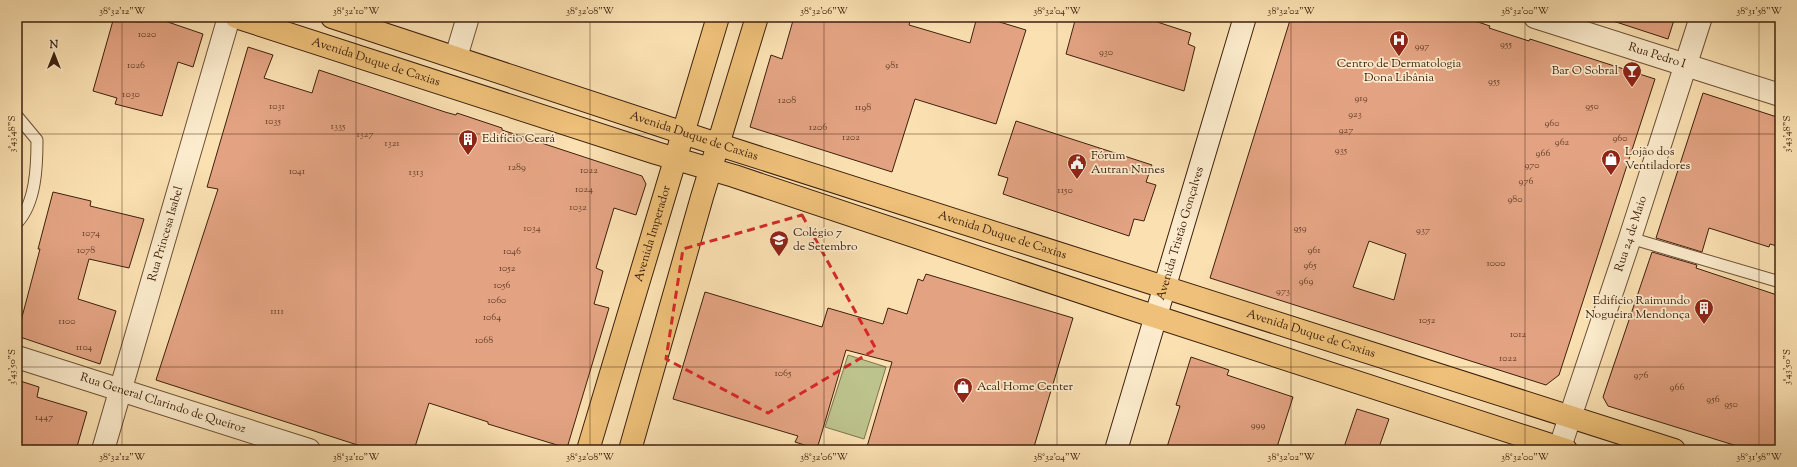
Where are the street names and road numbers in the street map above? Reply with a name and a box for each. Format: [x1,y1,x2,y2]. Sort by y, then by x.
street label: Avenida Duque de Caxias [309,33,443,92]
street label: Rua Pedro I [1626,38,1688,73]
street label: Avenida Duque de Caxias [627,107,761,166]
street label: Avenida Tristão Gonçalves [1152,164,1209,302]
street label: Avenida Imperador [630,183,676,284]
street label: Rua Princesa Isabel [143,184,188,284]
street label: Rua 24 de Maio [1610,193,1652,274]
street label: Avenida Duque de Caxias [936,206,1069,264]
street label: Avenida Duque de Caxias [1244,305,1378,363]
street label: Rua General Clarindo de Queiroz [78,369,248,438]

